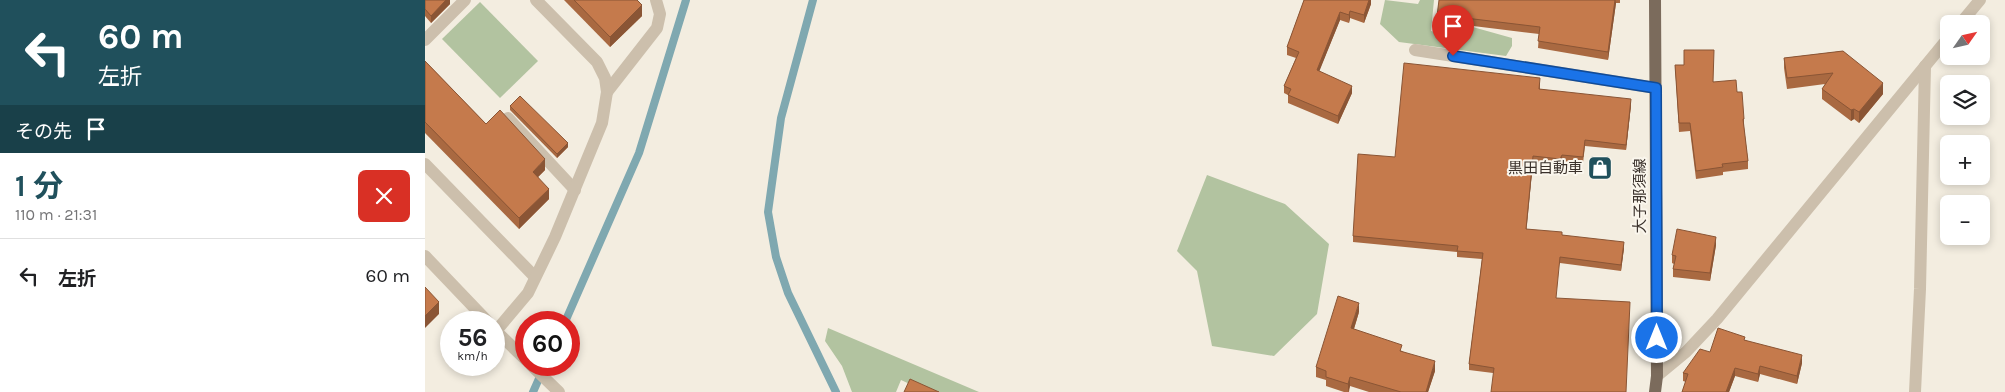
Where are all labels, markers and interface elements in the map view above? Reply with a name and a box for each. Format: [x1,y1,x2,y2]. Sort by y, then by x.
pin [1432,5,1474,56]
icon: arrive [1439,12,1467,40]
north arrow [1940,15,1990,65]
map controls [1940,15,1990,245]
text: 60 m [98,16,183,57]
icon: left [15,20,80,85]
text: 左折 [98,64,142,90]
button: layers [1940,75,1990,125]
icon: arrive [82,115,110,143]
text: その先 [15,121,72,143]
button: + [1940,135,1990,185]
shop icon: 黒田自動車 [1587,155,1613,181]
street label: 大子那須線 [1631,158,1649,234]
place label: 黒田自動車 [1508,159,1583,177]
text: 1 分 [15,168,63,204]
button: close [358,170,410,222]
button: − [1940,195,1990,245]
text: 110 m · 21:31 [15,205,97,224]
icon: left [15,262,43,290]
text: 60 m [366,265,410,287]
text: 左折 [58,268,96,290]
speed limit sign: 60 [515,311,580,376]
position arrow [1630,311,1682,363]
text: 56 [458,323,487,352]
text: km/h [457,349,488,363]

